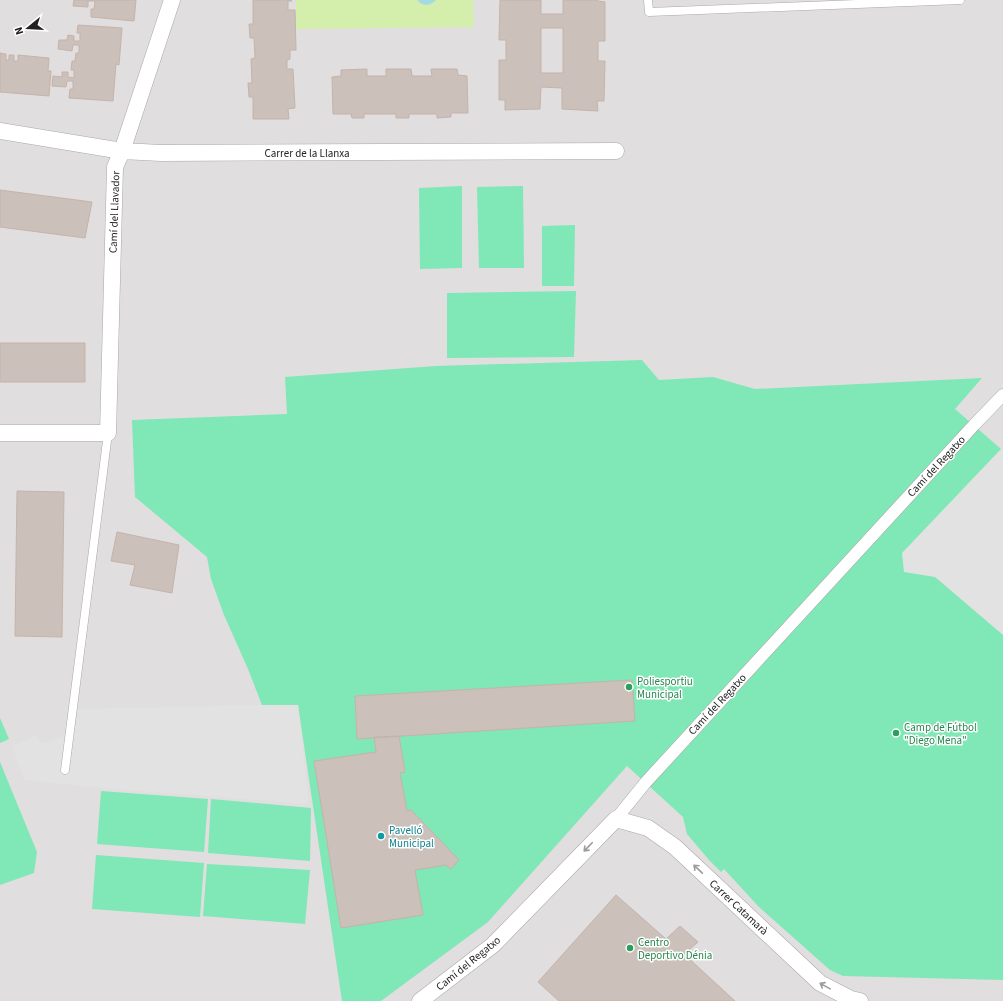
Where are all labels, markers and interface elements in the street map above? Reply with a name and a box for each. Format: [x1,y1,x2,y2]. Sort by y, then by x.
north arrow [8,8,48,48]
text: N [11,25,27,37]
street label: Carrer de la Llanxa [264,146,350,161]
street label: Camí del Llavador [106,170,123,253]
street label: Camí del Regatxo [904,432,969,500]
street label: Camí del Regatxo [685,670,750,738]
place label: Poliesportiu Municipal [637,674,693,702]
marker: Poliesportiu Municipal [624,682,634,692]
place label: Camp de Fútbol "Diego Mena" [904,720,977,748]
marker: Camp de Fútbol "Diego Mena" [891,728,901,738]
place label: Pavelló Municipal [389,823,434,851]
marker: Pavelló Municipal [376,831,386,841]
one-way arrow [584,842,593,852]
one-way arrow [694,865,704,874]
street label: Carrer Catamarà [706,876,771,939]
street label: Camí del Regatxo [433,933,504,994]
place label: Centro Deportivo Dénia [638,935,712,963]
marker: Centro Deportivo Dénia [625,943,635,953]
one-way arrow [819,981,831,989]

